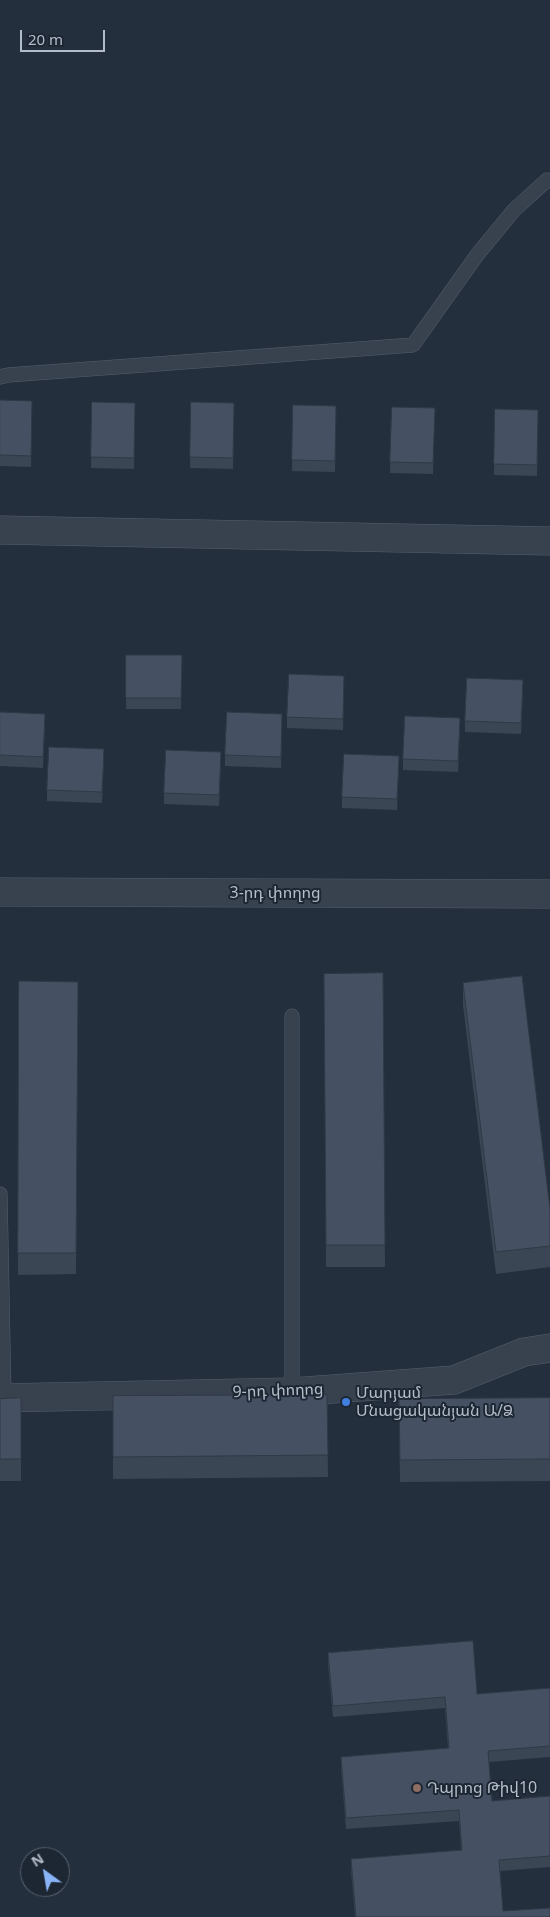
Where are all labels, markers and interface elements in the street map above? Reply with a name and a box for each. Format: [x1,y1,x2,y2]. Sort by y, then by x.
scale bar [22,20,108,52]
text: 20 m [28,29,63,49]
street label: 3-րդ փողոց [229,883,321,903]
street label: 9-րդ փողոց [232,1380,324,1402]
place label: Մարյամ Մնացականյան Ա/Ձ [356,1383,513,1421]
marker: Մարյամ Մնացականյան Ա/Ձ [340,1396,352,1408]
place label: Դպրոց Թիվ10 [427,1778,537,1798]
marker: Դպրոց Թիվ10 [411,1782,423,1794]
north arrow [20,1847,70,1897]
text: N [27,1849,47,1871]

